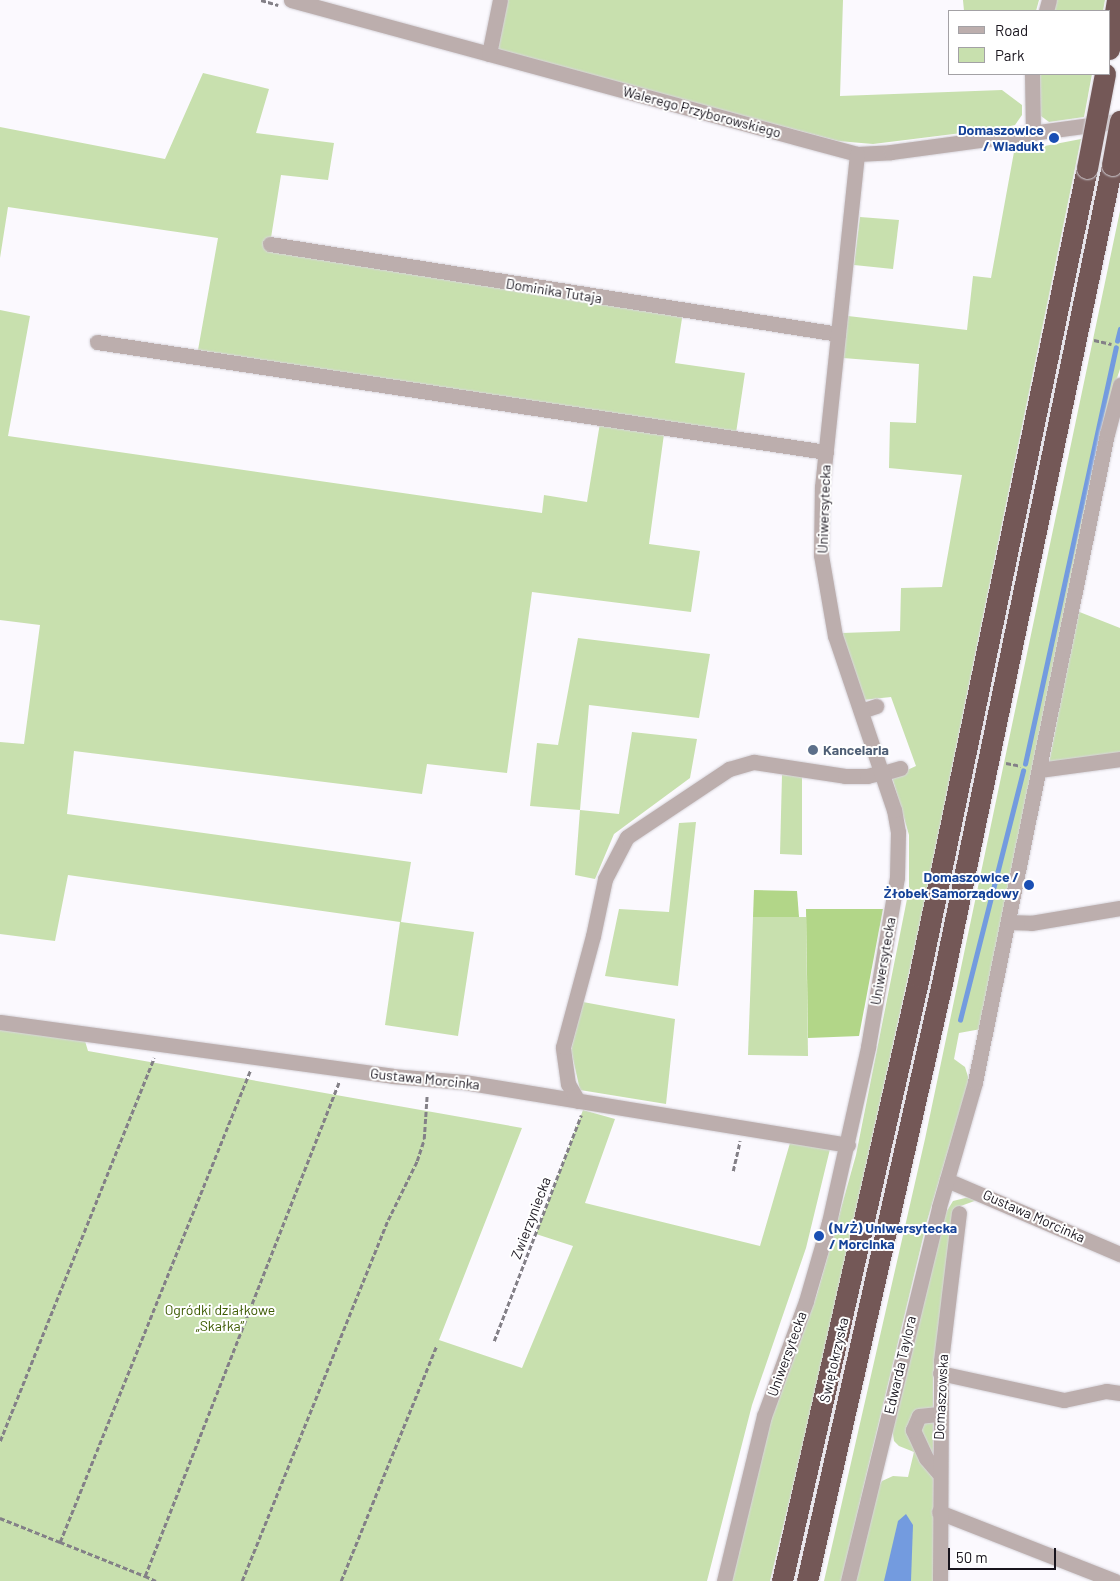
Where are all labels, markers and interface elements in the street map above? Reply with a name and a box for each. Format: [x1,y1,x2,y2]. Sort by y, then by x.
legend [948,10,1110,75]
text: Road [995,21,1028,39]
text: Park [995,46,1024,64]
street label: Walerego Przyborowskiego [621,83,783,141]
place label: Domaszowice / Wiadukt [958,122,1044,154]
marker: Domaszowice / Wiadukt [1048,132,1060,144]
street label: Dominika Tutaja [505,275,603,307]
street label: Uniwersytecka [814,464,834,554]
place label: Kancelaria [823,742,889,758]
marker: Kancelaria [807,744,819,756]
place label: Domaszowice / Żłobek Samorządowy [884,869,1019,902]
marker: Domaszowice / Żłobek Samorządowy [1023,879,1035,891]
street label: Uniwersytecka [867,916,899,1006]
street label: Gustawa Morcinka [369,1065,481,1093]
street label: Zwierzyniecka [508,1175,554,1261]
street label: Gustawa Morcinka [980,1186,1088,1246]
place label: (N/Ż) Uniwersytecka / Morcinka [829,1220,957,1252]
marker: (N/Ż) Uniwersytecka / Morcinka [813,1230,825,1242]
park label: Ogródki działkowe „Skałka” [165,1302,275,1334]
street label: Uniwersytecka [764,1309,810,1399]
street label: Edwarda Taylora [881,1314,919,1416]
street label: Świętokrzyska [816,1316,852,1404]
street label: Domaszowska [930,1354,952,1440]
scale bar [950,1538,1058,1570]
text: 50 m [956,1548,988,1566]

